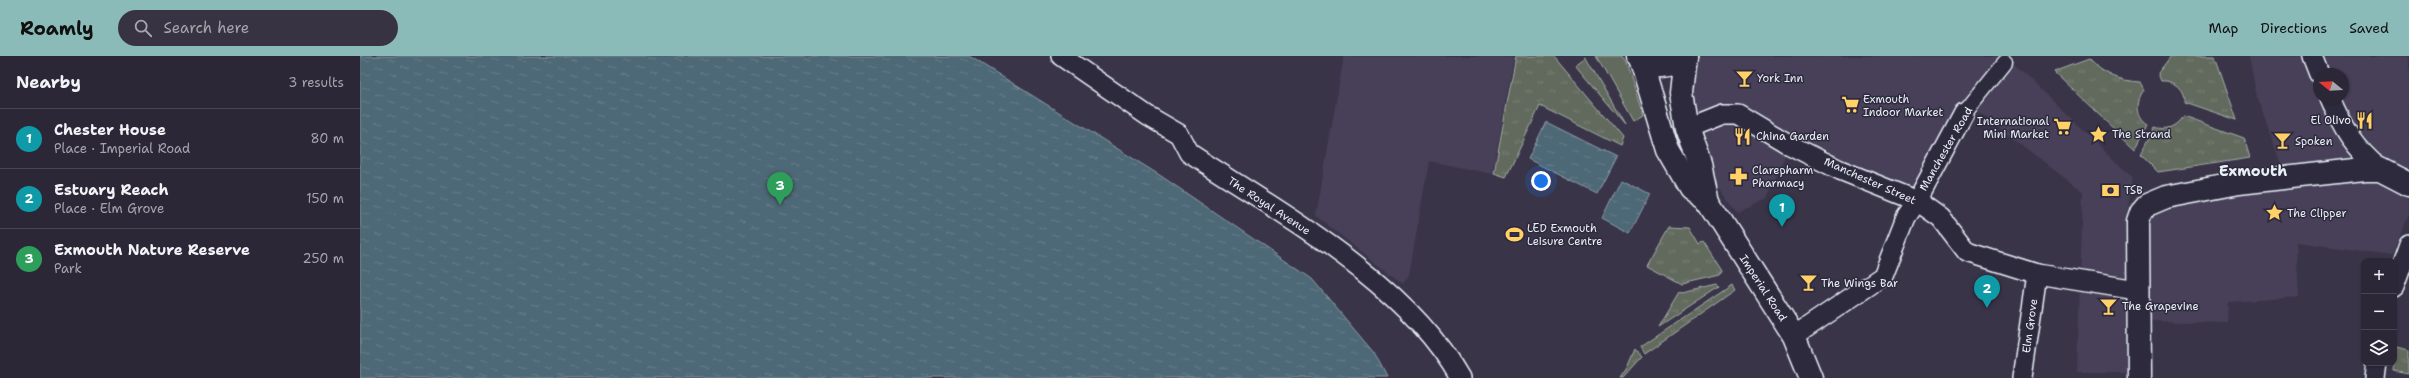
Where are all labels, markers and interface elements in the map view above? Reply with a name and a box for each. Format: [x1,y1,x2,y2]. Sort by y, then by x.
search box [118,10,398,46]
text: Roamly [20,16,94,41]
icon: search [132,17,154,39]
text: Search here [164,18,249,38]
text: Map [2209,19,2239,37]
text: Directions [2261,19,2327,37]
text: Saved [2349,19,2389,37]
bar icon: York Inn [1734,68,1754,88]
north arrow [2313,68,2349,104]
text: Nearby [16,71,81,93]
place label: York Inn [1757,71,1803,86]
text: 3 results [288,74,344,91]
place label: Exmouth Indoor Market [1863,92,1944,120]
supermarket icon: Exmouth Indoor Market [1840,95,1860,115]
street label: Manchester Road [1916,104,1976,194]
restaurant icon: El Olivo [2354,110,2374,130]
place label: El Olivo [2310,113,2351,128]
place label: International Mini Market [1977,114,2050,142]
supermarket icon: International Mini Market [2052,117,2072,137]
text: Chester House [54,120,166,140]
place icon: The Strand [2089,124,2109,144]
restaurant icon: China Garden [1733,126,1753,146]
place label: The Strand [2112,127,2171,142]
place label: China Garden [1756,129,1829,144]
text: 1 [26,130,32,147]
text: 80 m [310,130,344,147]
bar icon: Spoken [2272,131,2292,151]
place label: Spoken [2295,134,2333,149]
text: Place · Imperial Road [54,140,190,157]
street label: Manchester Street [1822,154,1919,208]
district label: Exmouth [2219,161,2287,181]
place label: Clarepharm Pharmacy [1752,163,1814,191]
pharmacy icon: Clarepharm Pharmacy [1729,166,1749,186]
your location [1531,171,1551,191]
pin: 3 [767,172,793,205]
street label: The Royal Avenue [1225,174,1313,238]
text: Estuary Reach [54,180,168,200]
bank icon: TSB [2101,180,2121,200]
place label: TSB [2124,183,2143,198]
text: 2 [24,190,34,207]
text: 150 m [306,190,344,207]
pin: 1 [1769,194,1795,227]
text: Place · Elm Grove [54,200,164,217]
place icon: The Clipper [2264,203,2284,223]
place label: The Clipper [2287,206,2347,221]
place label: LED Exmouth Leisure Centre [1527,221,1603,249]
sports icon: LED Exmouth Leisure Centre [1504,224,1524,244]
text: Exmouth Nature Reserve [54,240,250,260]
text: 3 [24,250,34,267]
text: 250 m [303,250,344,267]
street label: Imperial Road [1736,252,1790,324]
map controls [2361,258,2397,366]
button: + [2361,258,2397,294]
text: Park [54,260,82,277]
bar icon: The Wings Bar [1798,273,1818,293]
pin: 2 [1974,275,2000,308]
place label: The Wings Bar [1821,276,1898,291]
button: − [2361,294,2397,330]
bar icon: The Grapevine [2099,296,2119,316]
street label: Elm Grove [2019,298,2041,354]
place label: The Grapevine [2122,299,2199,314]
button: layers [2361,330,2397,366]

